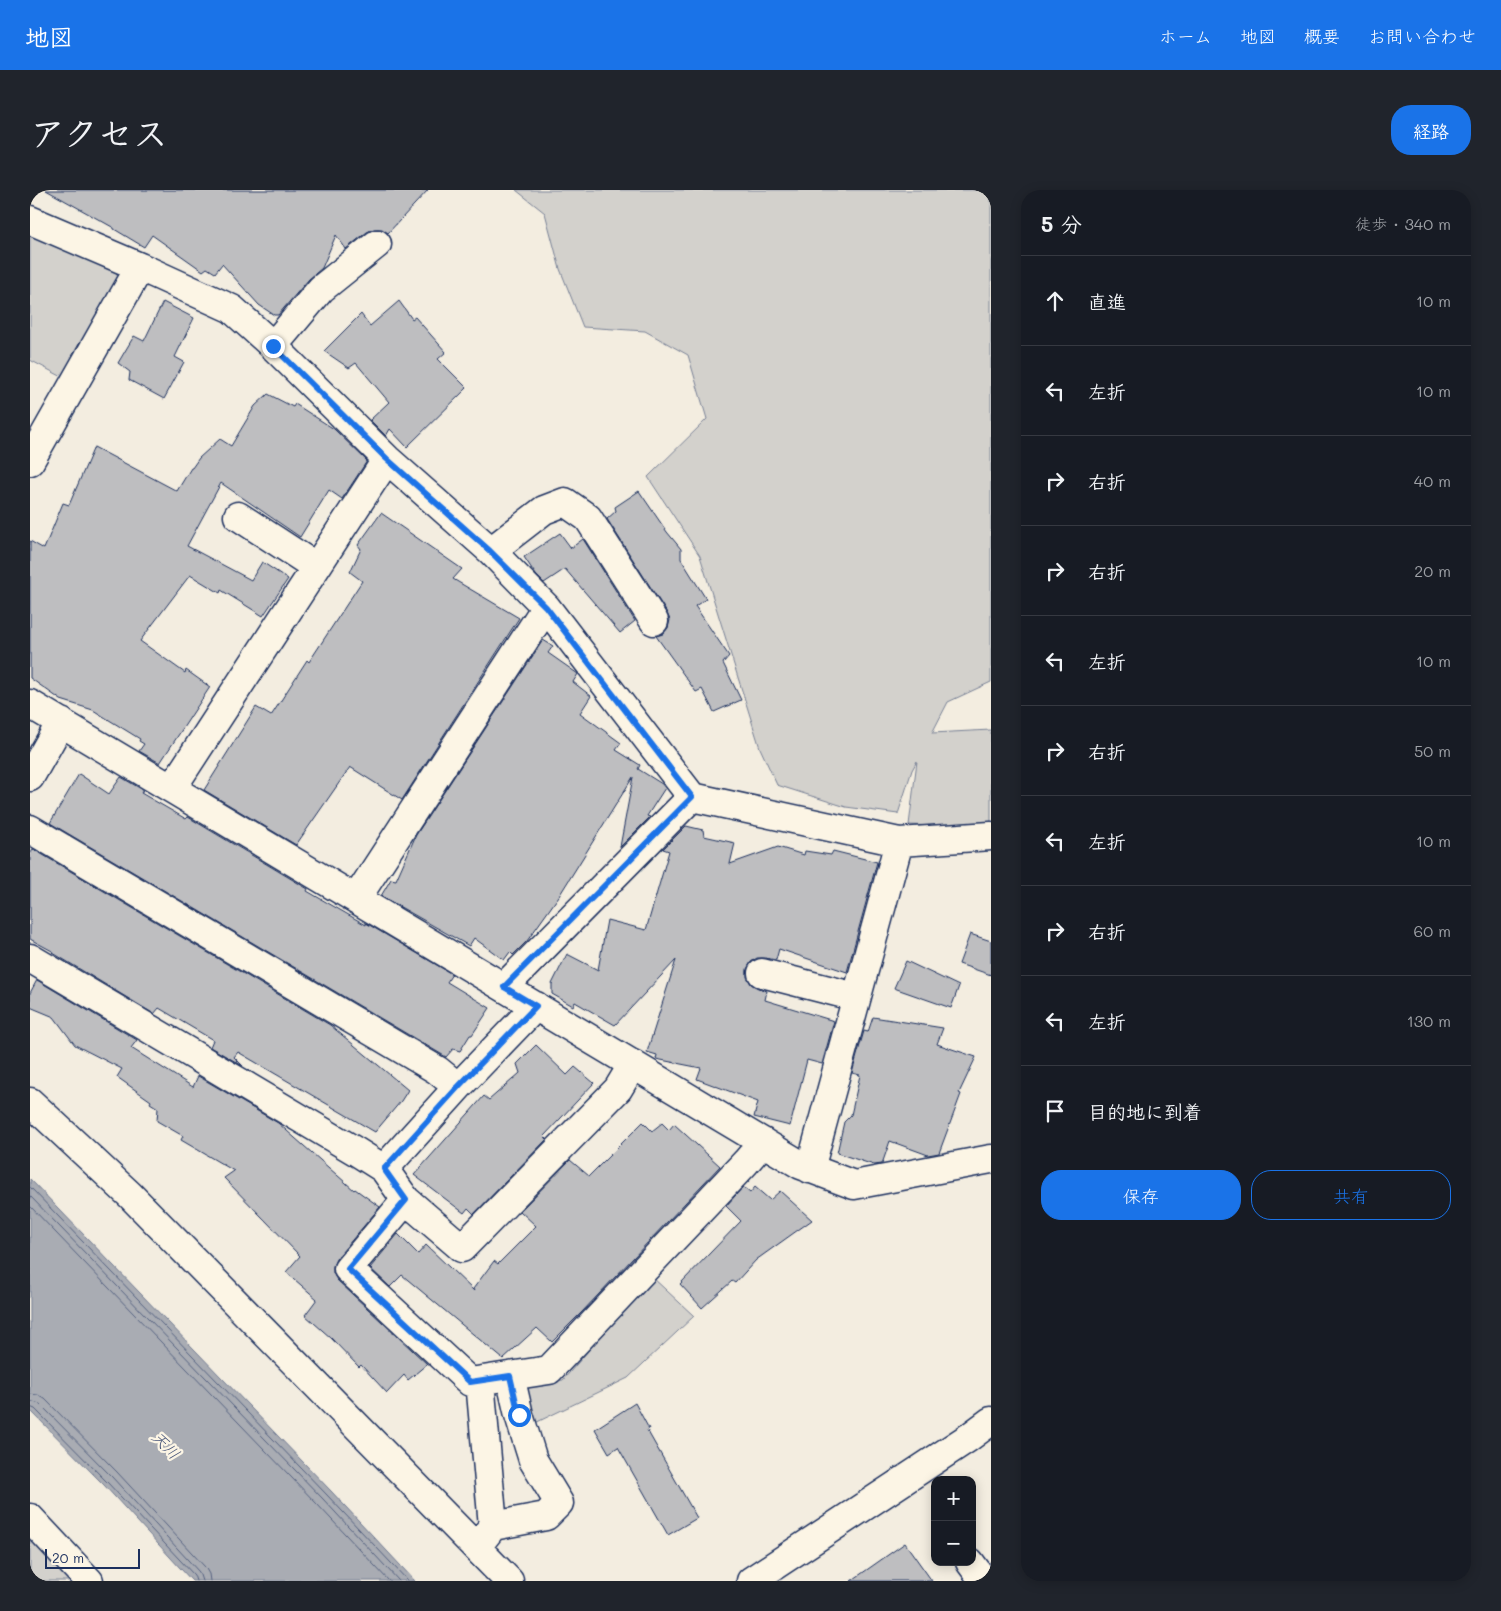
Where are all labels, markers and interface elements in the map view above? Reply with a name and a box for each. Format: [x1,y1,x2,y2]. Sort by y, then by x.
text: 地図 [25,21,73,52]
text: ホーム [1159,24,1212,48]
text: 地図 [1240,24,1276,48]
text: 概要 [1304,24,1340,48]
text: お問い合わせ [1368,24,1476,48]
button: 経路 [1391,105,1471,155]
text: アクセス [30,109,168,155]
text: 5 分 [1041,210,1082,237]
text: 徒歩 · 340 m [1355,213,1451,234]
icon: ahead [1041,287,1069,315]
text: 直進 [1088,289,1126,314]
text: 10 m [1416,290,1451,311]
route end [262,335,285,358]
icon: left [1041,377,1069,405]
text: 左折 [1088,379,1126,404]
text: 10 m [1416,380,1451,401]
icon: right [1041,467,1069,495]
text: 右折 [1088,469,1126,494]
text: 40 m [1414,470,1451,491]
icon: right [1041,557,1069,585]
text: 右折 [1088,559,1126,584]
text: 20 m [1414,560,1451,581]
icon: left [1041,647,1069,675]
text: 左折 [1088,649,1126,674]
text: 10 m [1416,650,1451,671]
icon: right [1041,737,1069,765]
text: 右折 [1088,739,1126,764]
text: 50 m [1414,740,1451,761]
icon: left [1041,827,1069,855]
text: 左折 [1088,829,1126,854]
text: 10 m [1416,830,1451,851]
icon: right [1041,917,1069,945]
text: 右折 [1088,919,1126,944]
text: 60 m [1414,920,1451,941]
icon: left [1041,1007,1069,1035]
text: 左折 [1088,1009,1126,1034]
text: 130 m [1407,1010,1451,1031]
icon: arrive [1041,1097,1069,1125]
text: 目的地に到着 [1088,1099,1202,1124]
button: 保存 [1041,1170,1241,1220]
button: 共有 [1251,1170,1451,1220]
route start [508,1404,531,1427]
water label: 天川 [148,1426,185,1463]
map controls [931,1476,976,1566]
button: + [931,1476,976,1521]
button: − [931,1521,976,1566]
scale bar [45,1546,140,1569]
text: 20 m [52,1548,84,1567]

